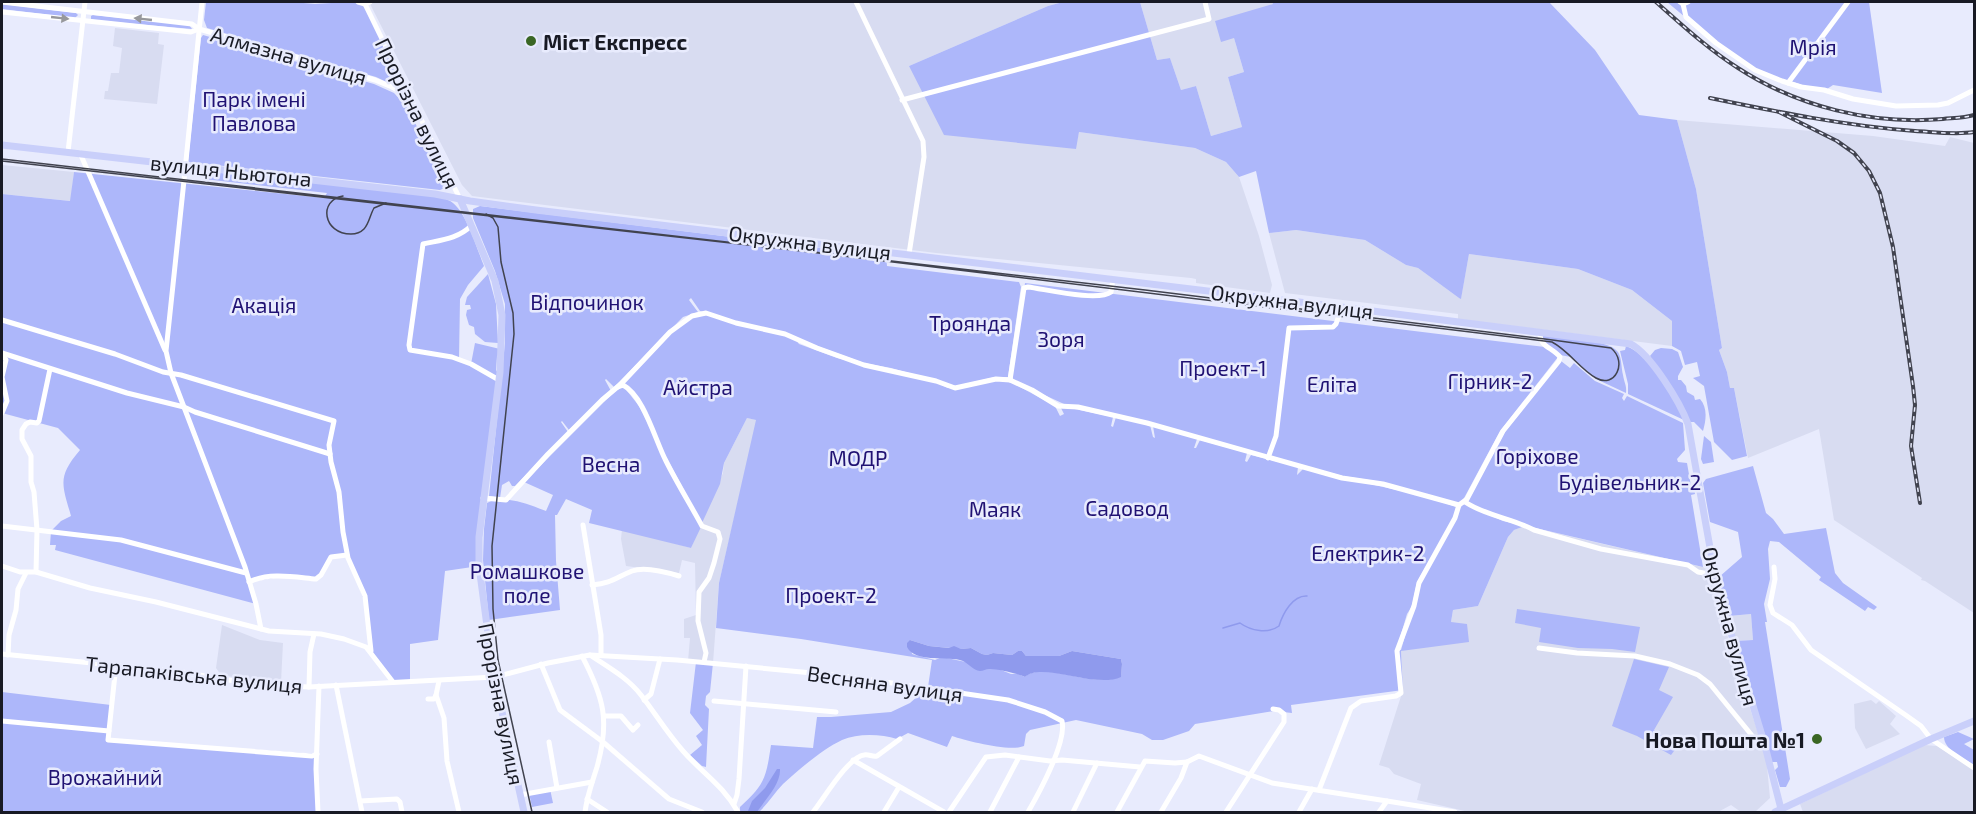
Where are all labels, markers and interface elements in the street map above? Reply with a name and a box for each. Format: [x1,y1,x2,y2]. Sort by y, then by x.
one-way arrow [50,13,69,23]
one-way arrow [134,14,153,23]
street label: Алмазна вулиця [208,21,370,90]
place label: Міст Експресс [543,29,688,54]
street label: Прорізна вулиця [370,34,465,193]
marker: Міст Експресс [524,34,538,48]
park label: Мрія [1789,34,1837,59]
park label: Парк імені Павлова [202,86,306,135]
street label: вулиця Ньютона [149,149,313,192]
street label: Окружна вулиця [727,220,893,265]
street label: Окружна вулиця [1209,279,1375,324]
park label: Відпочинок [530,289,644,314]
park label: Акація [231,292,297,317]
park label: Троянда [929,310,1011,335]
park label: Зоря [1037,326,1085,351]
park label: Проект-1 [1179,355,1267,380]
park label: Гірник-2 [1447,368,1533,393]
park label: Еліта [1307,371,1357,396]
park label: Айстра [663,374,733,399]
park label: Горіхове [1496,443,1578,468]
park label: МОДР [829,445,888,470]
park label: Весна [582,451,640,476]
park label: Будівельник-2 [1559,469,1701,495]
park label: Садовод [1085,495,1169,520]
park label: Маяк [969,496,1021,521]
park label: Електрик-2 [1311,540,1425,565]
street label: Окружна вулиця [1697,544,1764,709]
park label: Ромашкове поле [470,558,584,607]
park label: Проект-2 [785,582,877,607]
street label: Прорізна вулиця [473,621,530,787]
street label: Тарапаківська вулиця [84,650,304,699]
street label: Весняна вулиця [805,660,964,707]
place label: Нова Пошта №1 [1645,727,1805,752]
marker: Нова Пошта №1 [1810,732,1824,746]
park label: Врожайний [48,764,162,789]

